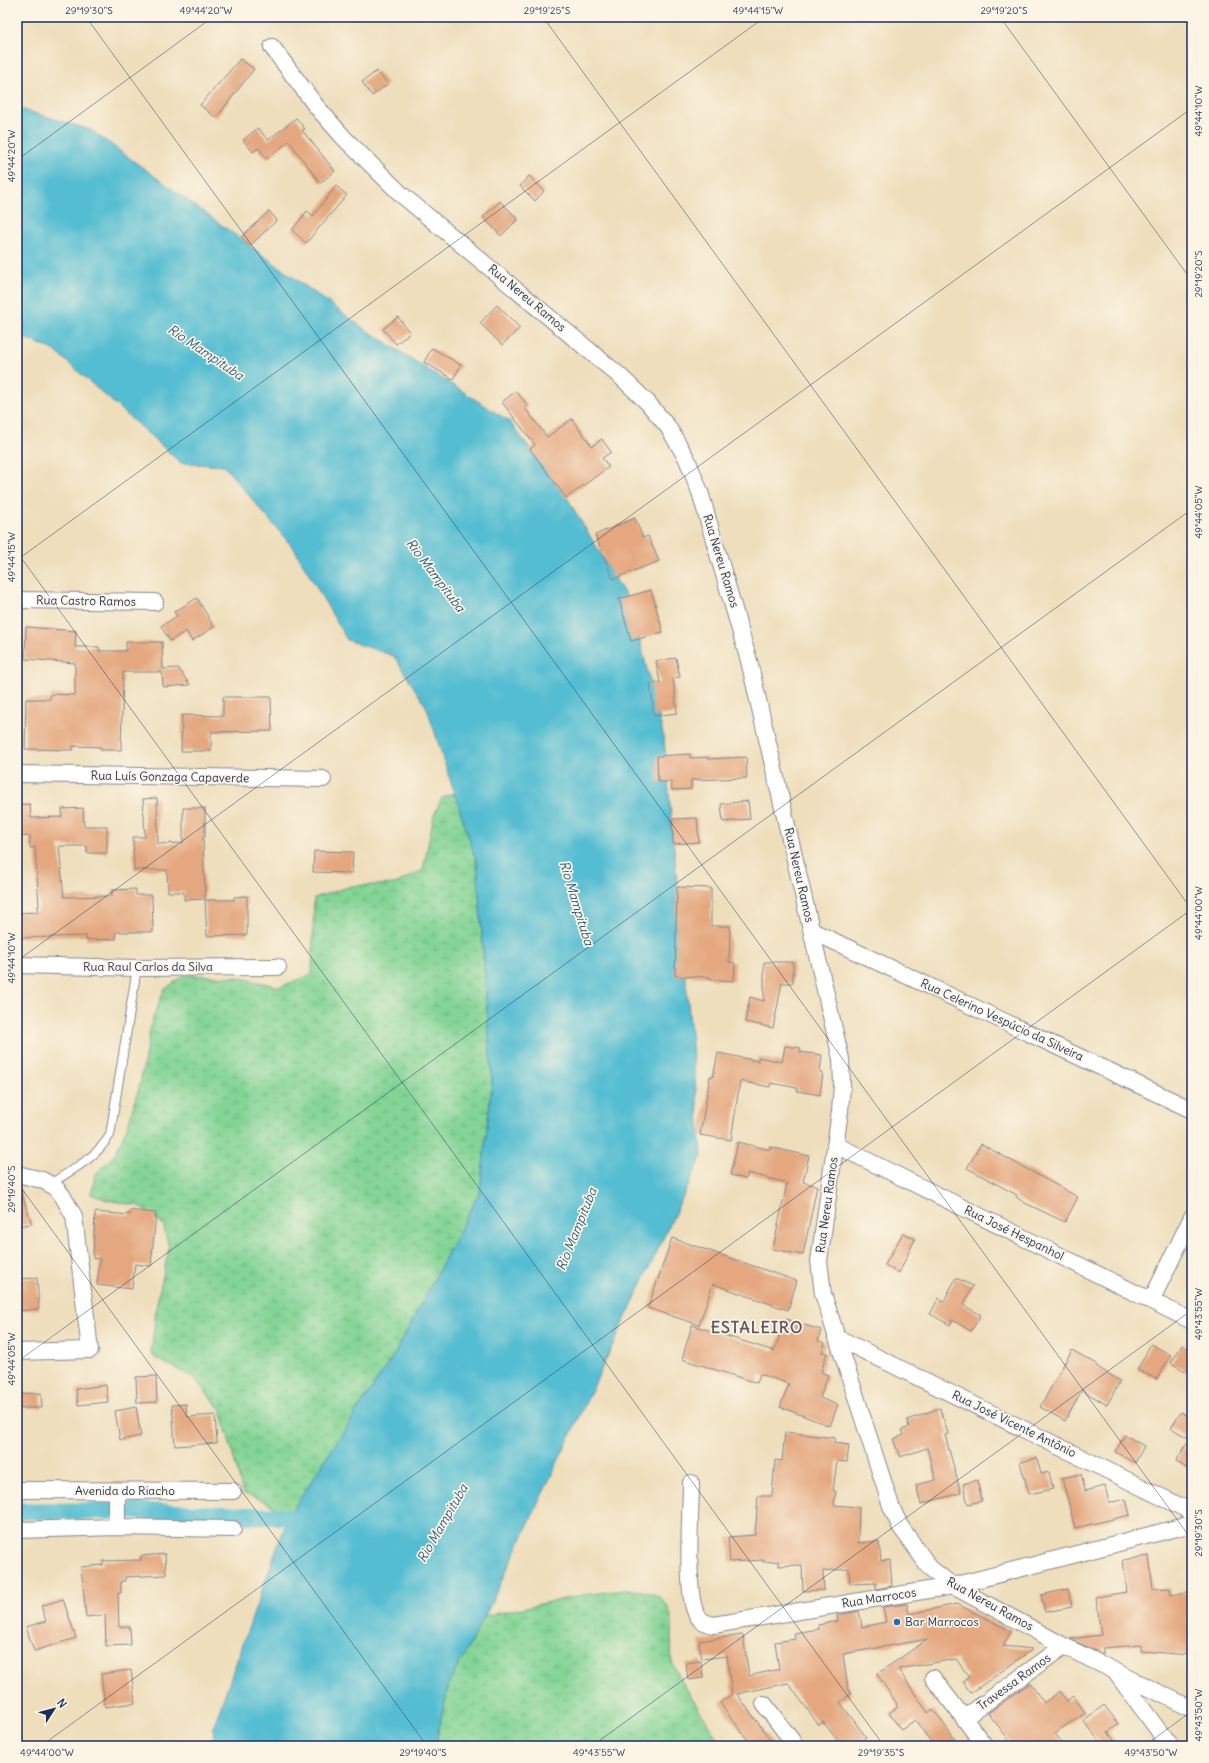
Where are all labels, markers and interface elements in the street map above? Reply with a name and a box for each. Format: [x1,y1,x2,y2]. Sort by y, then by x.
text: 29°19'30"S [65,4,113,17]
text: 49°44'20"W [180,4,232,17]
text: 29°19'25"S [524,4,571,17]
text: 49°44'15"W [733,4,783,17]
text: 29°19'20"S [980,4,1028,17]
text: 49°44'10"W [1192,85,1205,137]
text: 49°44'20"W [5,130,18,182]
text: 29°19'20"S [1192,250,1205,298]
street label: Rua Nereu Ramos [485,261,569,335]
water label: Rio Mampituba [165,321,247,384]
text: 49°44'05"W [1192,486,1205,538]
street label: Rua Nereu Ramos [700,512,743,609]
text: 49°44'15"W [5,532,18,582]
water label: Rio Mampituba [402,535,469,616]
street label: Rua Castro Ramos [36,592,136,609]
street label: Rua Luís Gonzaga Capaverde [91,768,249,785]
street label: Rua Nereu Ramos [781,826,818,924]
water label: Rio Mampituba [556,859,598,948]
text: 49°44'00"W [1192,886,1205,940]
text: 49°44'10"W [5,932,18,984]
street label: Rua Raul Carlos da Silva [83,959,213,974]
street label: Rua Celerino Vespúcio da Silveira [918,975,1086,1064]
street label: Rua Nereu Ramos [812,1156,841,1254]
text: 29°19'40"S [5,1165,18,1213]
water label: Rio Mampituba [552,1185,601,1273]
street label: Rua José Hespanhol [962,1202,1067,1263]
text: 49°43'55"W [1192,1288,1205,1340]
district label: ESTALEIRO [711,1317,803,1337]
text: 49°44'05"W [5,1333,18,1385]
street label: Rua José Vicente Antônio [950,1387,1079,1460]
water label: Rio Mampituba [413,1481,472,1566]
street label: Avenida do Riacho [75,1483,175,1498]
text: 29°19'30"S [1192,1509,1205,1557]
street label: Rua Nereu Ramos [944,1574,1036,1634]
street label: Rua Marrocos [841,1584,917,1611]
place label: Bar Marrocos [905,1614,979,1629]
marker: Bar Marrocos [892,1617,902,1627]
street label: Travessa Ramos [974,1650,1053,1713]
north arrow [34,1689,74,1729]
text: 49°43'50"W [1192,1689,1205,1741]
text: N [54,1696,70,1710]
text: 49°44'00"W [20,1746,74,1759]
text: 29°19'40"S [399,1746,447,1759]
text: 49°43'55"W [573,1746,625,1759]
text: 29°19'35"S [858,1746,905,1759]
text: 49°43'50"W [1125,1746,1177,1759]

